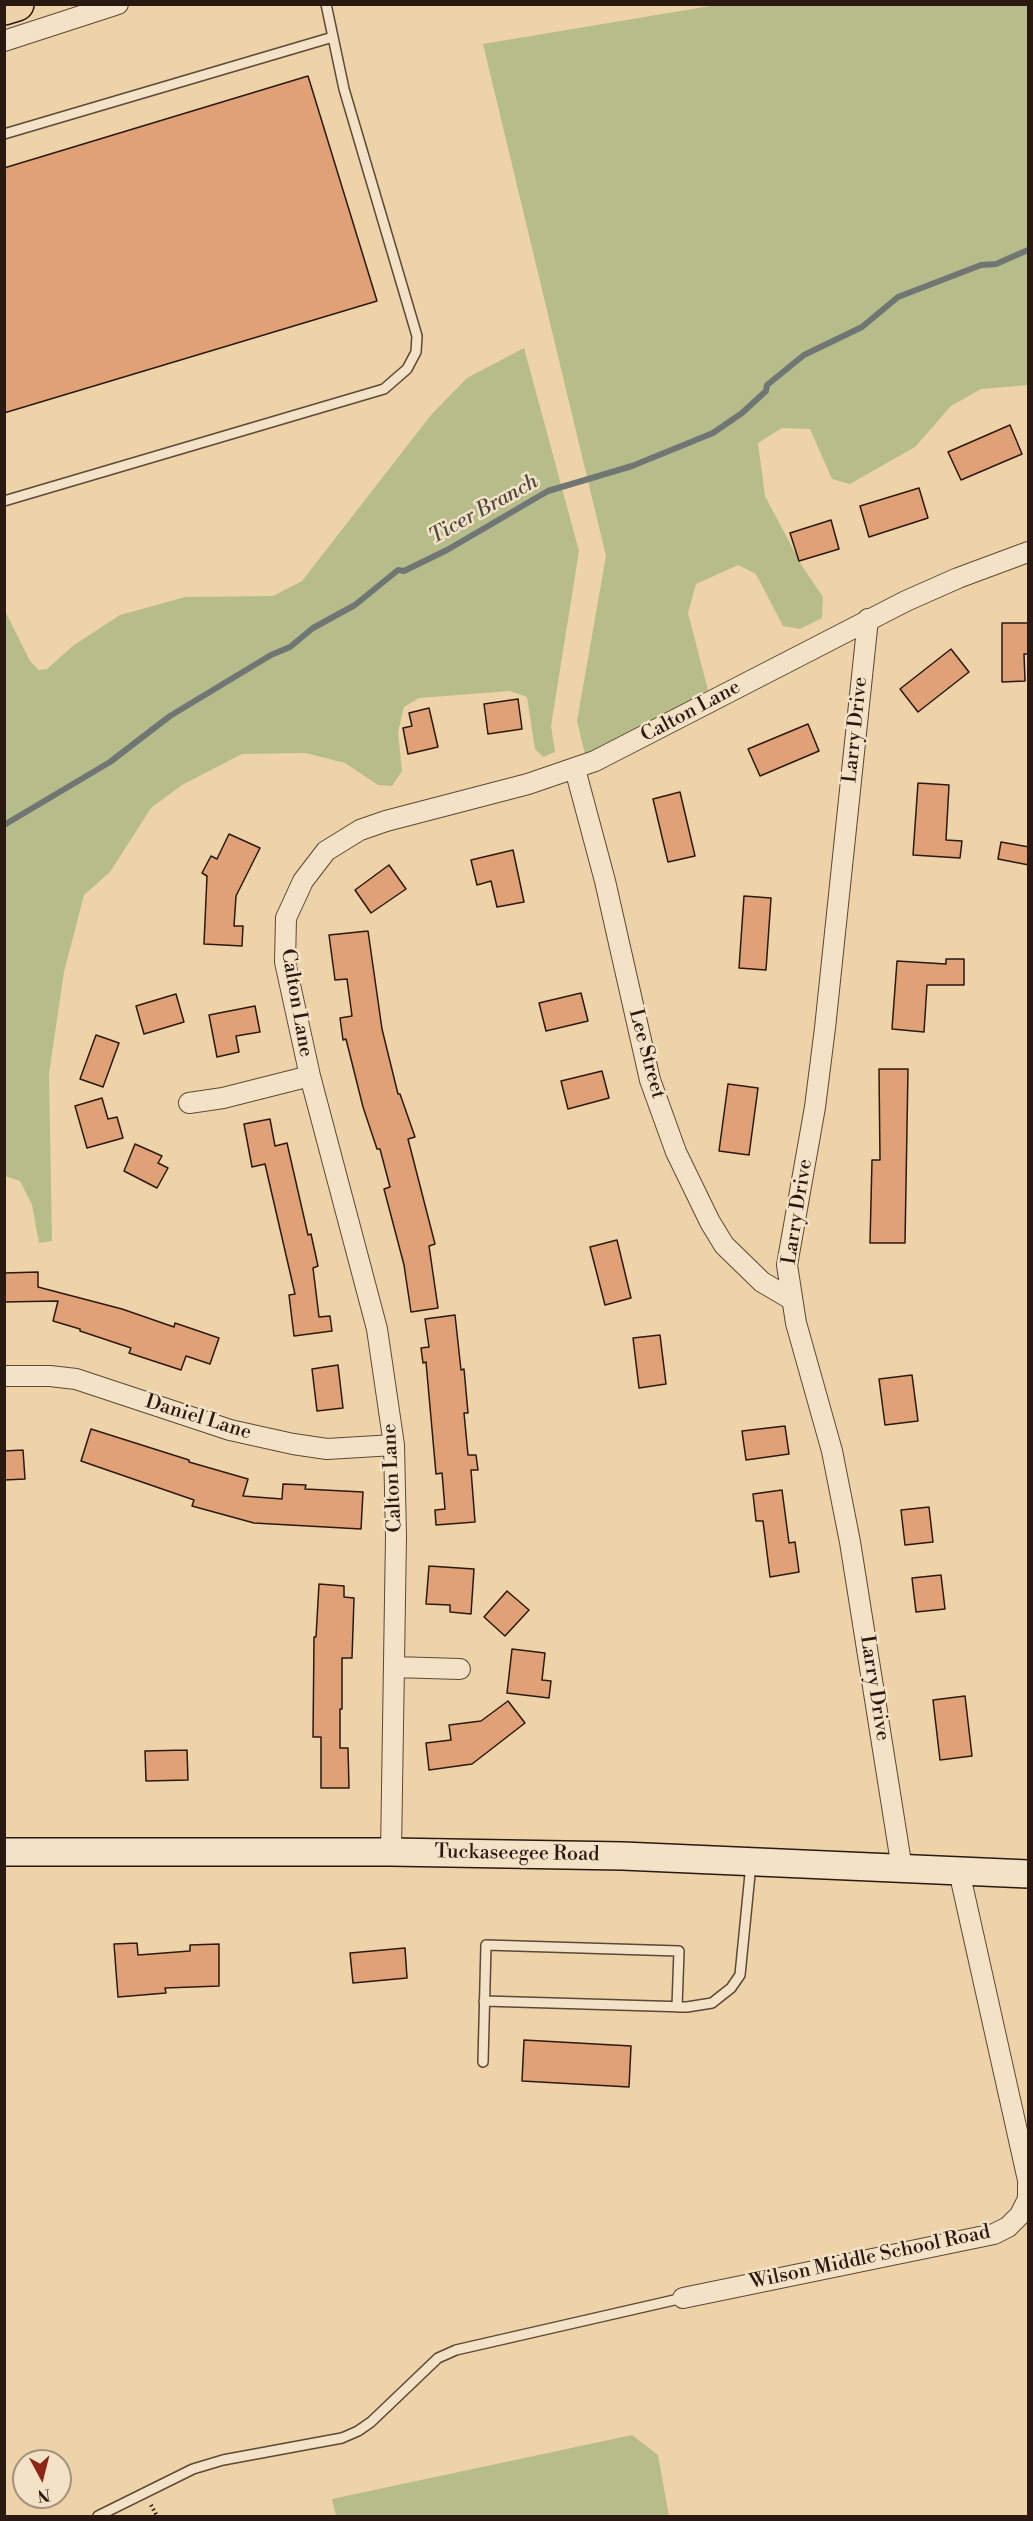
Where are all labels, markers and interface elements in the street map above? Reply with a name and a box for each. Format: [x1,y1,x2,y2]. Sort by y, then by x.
water label: Ticer Branch [425,470,543,550]
street label: Calton Lane [637,676,745,748]
street label: Larry Drive [838,676,874,784]
street label: Calton Lane [275,947,317,1059]
street label: Lee Street [623,1007,669,1101]
street label: Larry Drive [778,1158,818,1266]
street label: Daniel Lane [142,1390,254,1446]
street label: Calton Lane [378,1423,408,1533]
street label: Larry Drive [854,1634,894,1742]
street label: Tuckaseegee Road [434,1841,600,1867]
street label: Wilson Middle School Road [748,2221,992,2295]
north arrow [12,2449,72,2509]
text: N [36,2484,51,2506]

